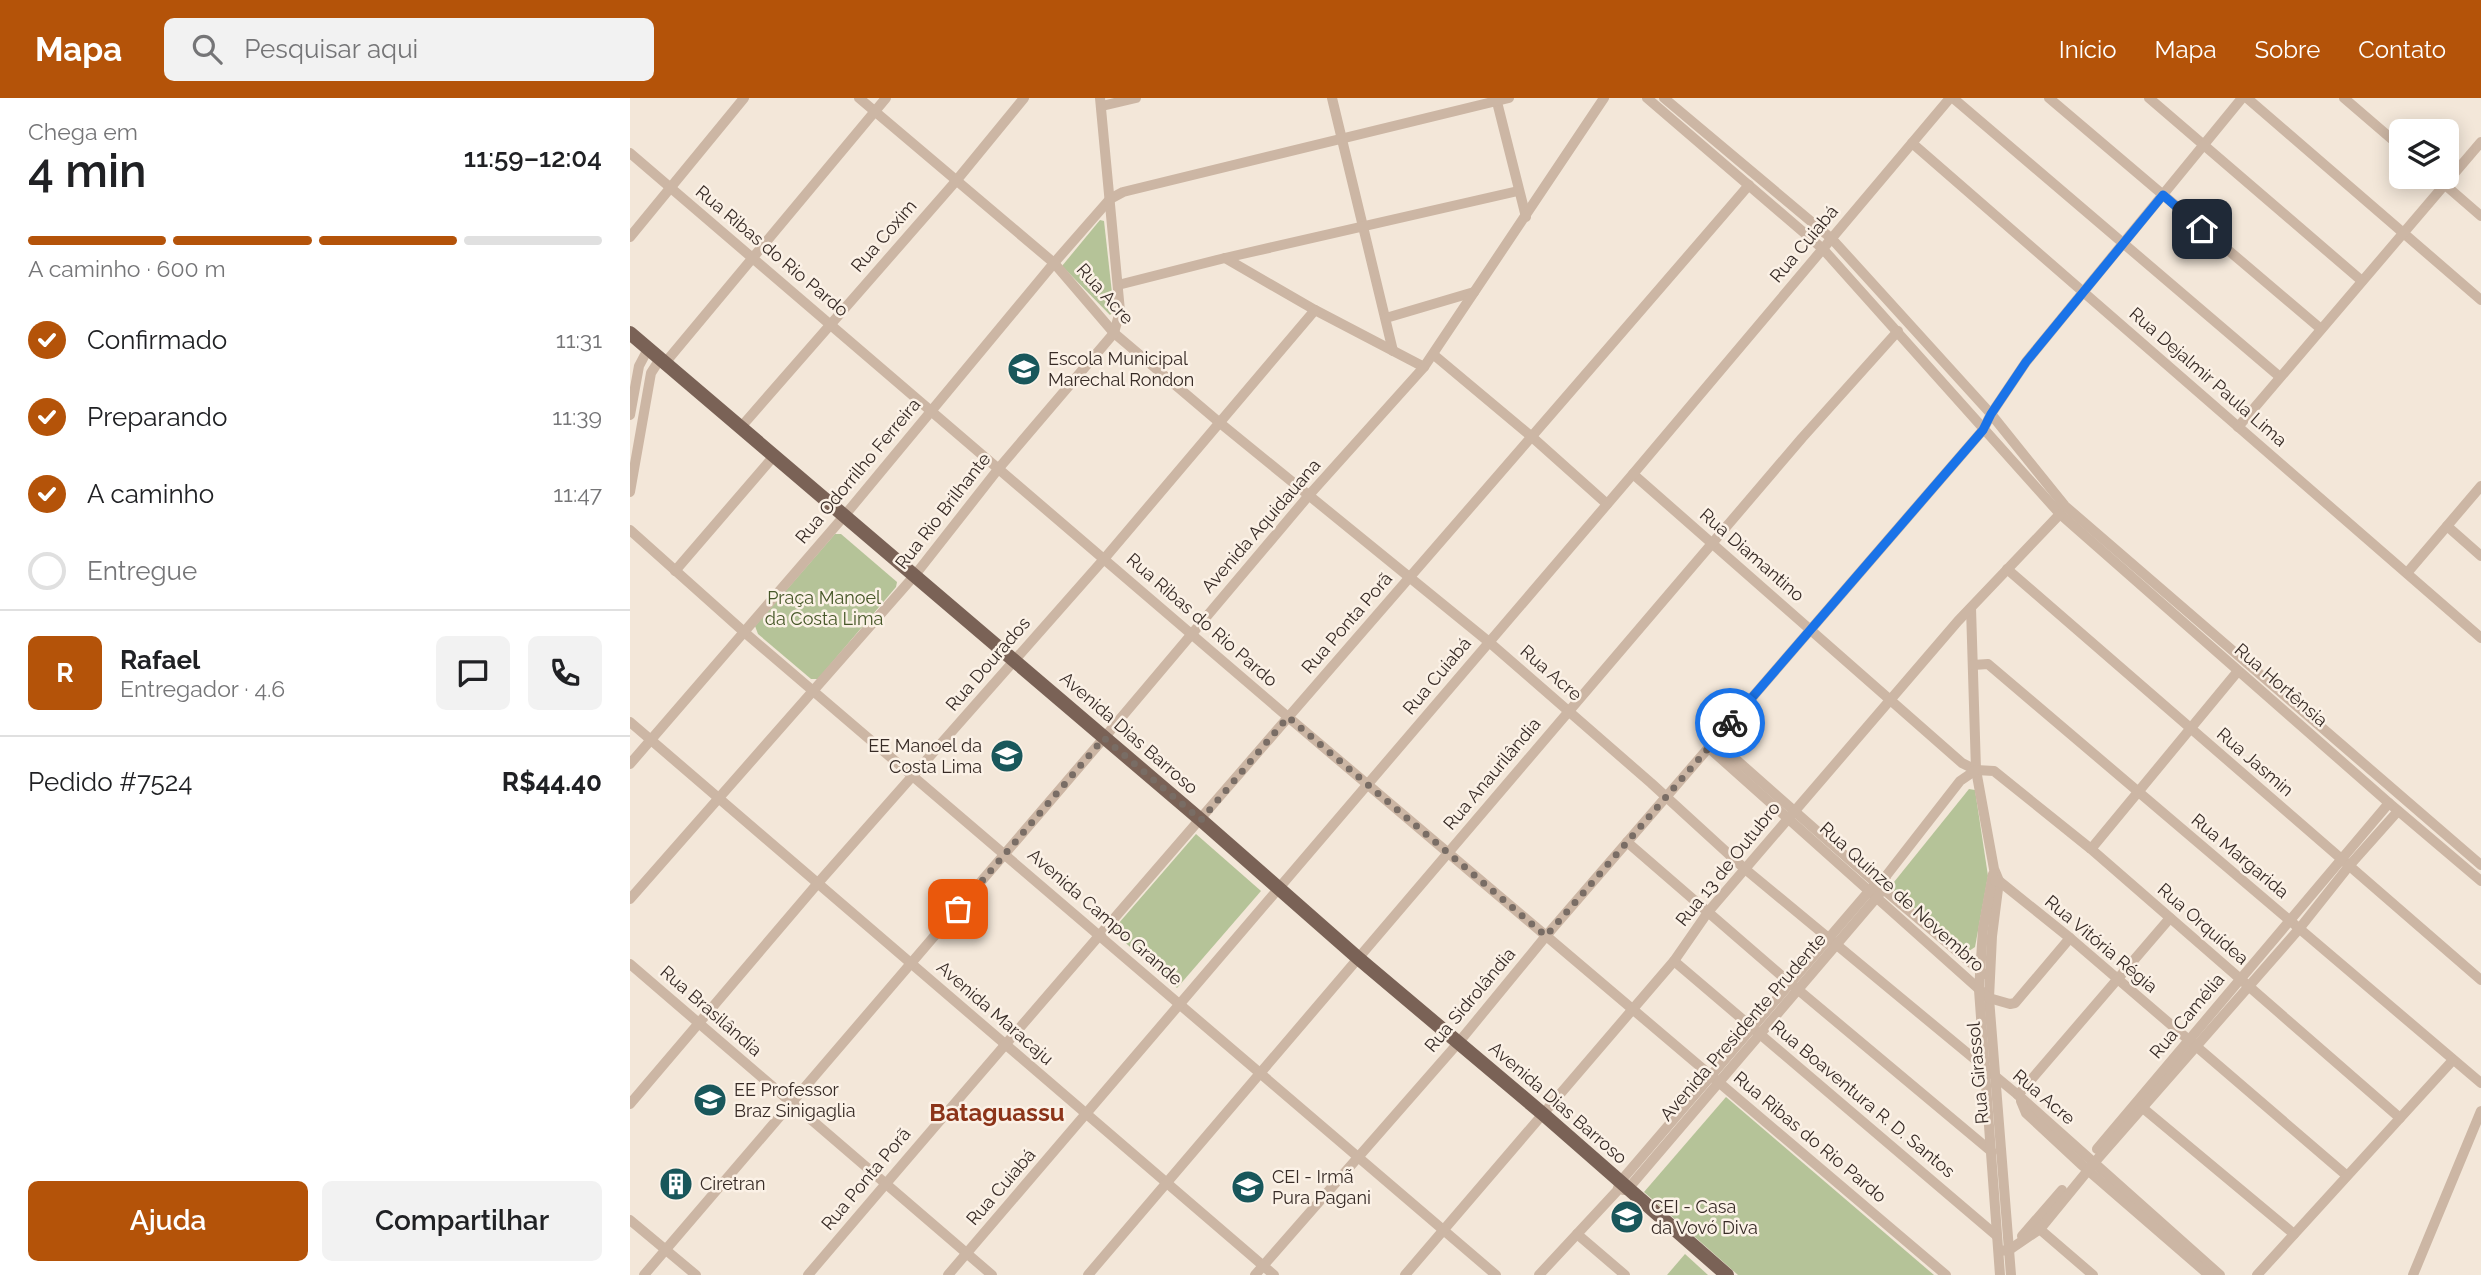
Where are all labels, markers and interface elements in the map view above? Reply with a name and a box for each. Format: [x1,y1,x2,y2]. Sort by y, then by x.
search box [164,18,654,81]
text: Mapa [35,30,122,69]
icon: search [188,30,226,68]
text: Pesquisar aqui [244,34,418,64]
text: Início [2059,35,2117,64]
text: Mapa [2155,35,2216,64]
text: Sobre [2254,35,2320,64]
text: Contato [2358,35,2446,64]
text: Chega em [28,118,138,145]
map controls [2389,119,2459,189]
button: layers [2389,119,2459,189]
text: 11:59–12:04 [464,143,602,173]
text: 4 min [28,144,147,198]
street label: Rua Ribas do Rio Pardo [692,181,853,321]
street label: Rua Coxim [847,195,921,276]
pin [2172,199,2232,259]
street label: Rua Cuiabá [1765,201,1842,287]
icon: home [2183,210,2221,248]
text: A caminho · 600 m [28,255,226,282]
street label: Rua Acre [1073,259,1138,329]
street label: Rua Dejalmir Paula Lima [2125,303,2291,451]
icon: check [28,321,66,359]
text: Confirmado [87,325,227,355]
text: 11:31 [556,326,602,353]
place label: Escola Municipal Marechal Rondon [1048,348,1194,390]
school or university icon: Escola Municipal Marechal Rondon [1005,350,1043,388]
street label: Rua Odorrilho Ferreira [791,394,924,547]
icon: check [28,398,66,436]
text: Preparando [87,402,227,432]
text: 11:39 [552,403,602,430]
street label: Rua Rio Brilhante [891,448,995,573]
street label: Avenida Aquidauana [1197,455,1324,597]
icon: check [28,475,66,513]
text: A caminho [87,479,214,509]
text: 11:47 [553,480,602,507]
street label: Rua Diamantino [1696,504,1809,606]
street label: Rua Ribas do Rio Pardo [1123,548,1282,691]
text: Entregue [87,556,197,586]
street label: Rua Ponta Porã [1297,568,1396,678]
park label: Praça Manoel da Costa Lima [765,587,883,629]
street label: Rua Dourados [941,612,1034,715]
street label: Rua Cuiabá [1398,633,1475,719]
button: chat [436,636,510,710]
button: phone [528,636,602,710]
street label: Rua Hortênsia [2231,639,2332,731]
street label: Rua Acre [1516,640,1587,705]
text: Rafael [120,645,200,675]
text: R [56,658,74,688]
street label: Avenida Dias Barroso [1056,667,1203,798]
text: Entregador · 4.6 [120,675,285,702]
courier [1695,688,1765,758]
icon: bike [1711,704,1749,742]
street label: Rua Anaurilândia [1439,713,1545,834]
street label: Rua Jasmin [2213,723,2298,800]
place label: EE Manoel da Costa Lima [868,735,982,777]
school or university icon: EE Manoel da Costa Lima [988,737,1026,775]
text: Pedido #7524 [28,767,192,797]
text: R$44.40 [502,767,602,797]
street label: Rua 13 de Outubro [1671,797,1784,930]
street label: Rua Margarida [2187,809,2293,902]
street label: Rua Quinze de Novembro [1816,817,1989,976]
street label: Avenida Campo Grande [1024,844,1187,990]
street label: Rua Orquídea [2154,878,2253,969]
pin [928,879,988,939]
icon: bag [939,890,977,928]
street label: Rua Vitória Régia [2041,890,2162,997]
street label: Avenida Presidente Prudente [1655,928,1830,1125]
street label: Rua Sidrolândia [1420,943,1519,1056]
street label: Avenida Maracaju [933,956,1058,1069]
street label: Rua Brasilândia [656,961,766,1060]
street label: Rua Camélia [2145,969,2228,1062]
street label: Rua Boaventura R. D. Santos [1767,1016,1960,1182]
street label: Rua Girassol [1963,1021,1992,1125]
street label: Avenida Dias Barroso [1485,1037,1632,1168]
street label: Rua Acre [2009,1065,2080,1129]
street label: Rua Ribas do Rio Pardo [1730,1067,1891,1207]
place label: EE Professor Braz Sinigaglia [734,1079,855,1121]
school or university icon: EE Professor Braz Sinigaglia [691,1081,729,1119]
district label: Bataguassu [929,1098,1065,1127]
street label: Rua Ponta Porã [817,1123,915,1234]
street label: Rua Cuiabá [962,1144,1040,1229]
building icon: Ciretran [657,1165,695,1203]
place label: CEI - Irmã Pura Pagani [1272,1166,1371,1208]
school or university icon: CEI - Irmã Pura Pagani [1229,1168,1267,1206]
place label: Ciretran [700,1173,765,1194]
button: Ajuda [28,1181,308,1261]
button: Compartilhar [322,1181,602,1261]
place label: CEI - Casa da Vovó Diva [1651,1196,1758,1238]
school or university icon: CEI - Casa da Vovó Diva [1608,1198,1646,1236]

